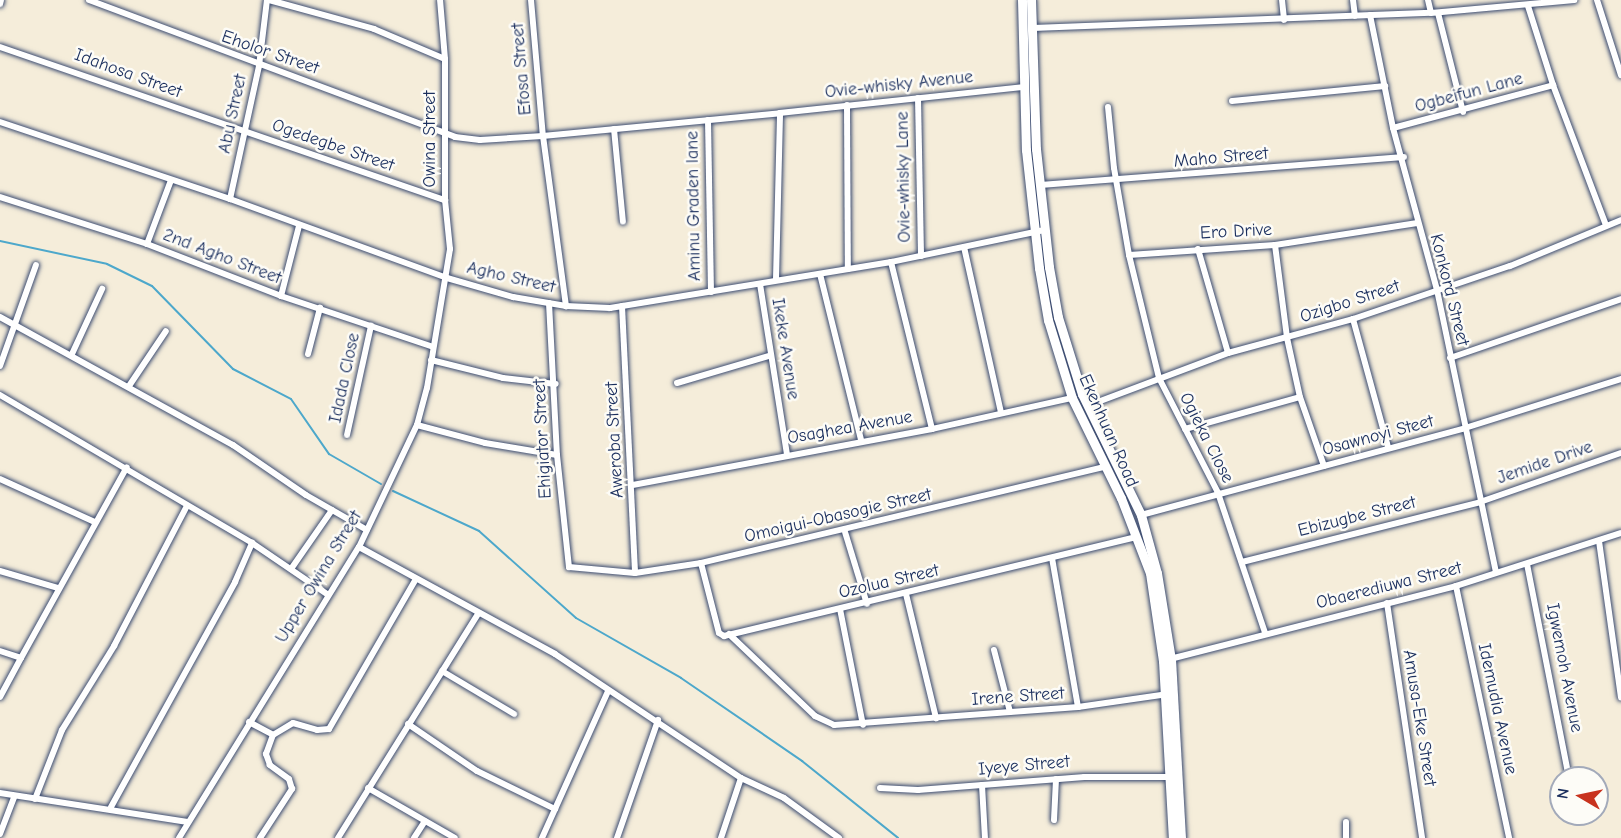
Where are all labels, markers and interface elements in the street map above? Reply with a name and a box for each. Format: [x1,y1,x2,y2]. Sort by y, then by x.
street label: Efosa Street [507,22,537,116]
street label: Eholor Street [218,26,322,80]
street label: Idahosa Street [71,45,185,103]
street label: Ovie-whisky Avenue [824,66,974,104]
street label: Ogbeifun Lane [1413,68,1525,118]
street label: Abu Street [214,72,252,156]
street label: Owina Street [419,91,441,187]
street label: Ovie-whisky Lane [892,111,916,243]
street label: Ogedegbe Street [269,115,397,177]
street label: Aminu Graden lane [682,131,706,281]
street label: Maho Street [1173,143,1269,173]
street label: Ero Drive [1200,219,1272,245]
street label: 2nd Agho Street [160,224,284,290]
street label: Konkord Street [1425,232,1473,348]
street label: Agho Street [465,257,557,299]
street label: Ozigbo Street [1298,276,1402,328]
street label: Ikeke Avenue [766,297,804,401]
street label: Idada Close [325,331,365,425]
street label: Ekenhuan Road [1074,371,1142,491]
street label: Ehigiator Street [529,379,557,499]
street label: Aweroba Street [601,381,629,499]
street label: Ogieka Close [1174,389,1238,487]
street label: Osaghea Avenue [786,406,914,450]
street label: Osawnoyi Steet [1320,411,1436,461]
street label: Jemide Drive [1494,437,1596,489]
street label: Omoigui-Obasogie Street [742,484,934,548]
street label: Ebizugbe Street [1296,492,1418,542]
street label: Upper Owina Street [271,507,367,647]
street label: Obaerediuwa Street [1314,558,1464,614]
street label: Ozolua Street [837,560,941,604]
street label: Igwemoh Avenue [1541,602,1587,734]
street label: Idemudia Avenue [1473,641,1521,777]
street label: Amusa-Eke Street [1398,648,1440,788]
street label: Irene Street [971,683,1065,711]
street label: Iyeye Street [977,751,1071,781]
north arrow [1549,766,1609,826]
text: N [1553,787,1573,800]

